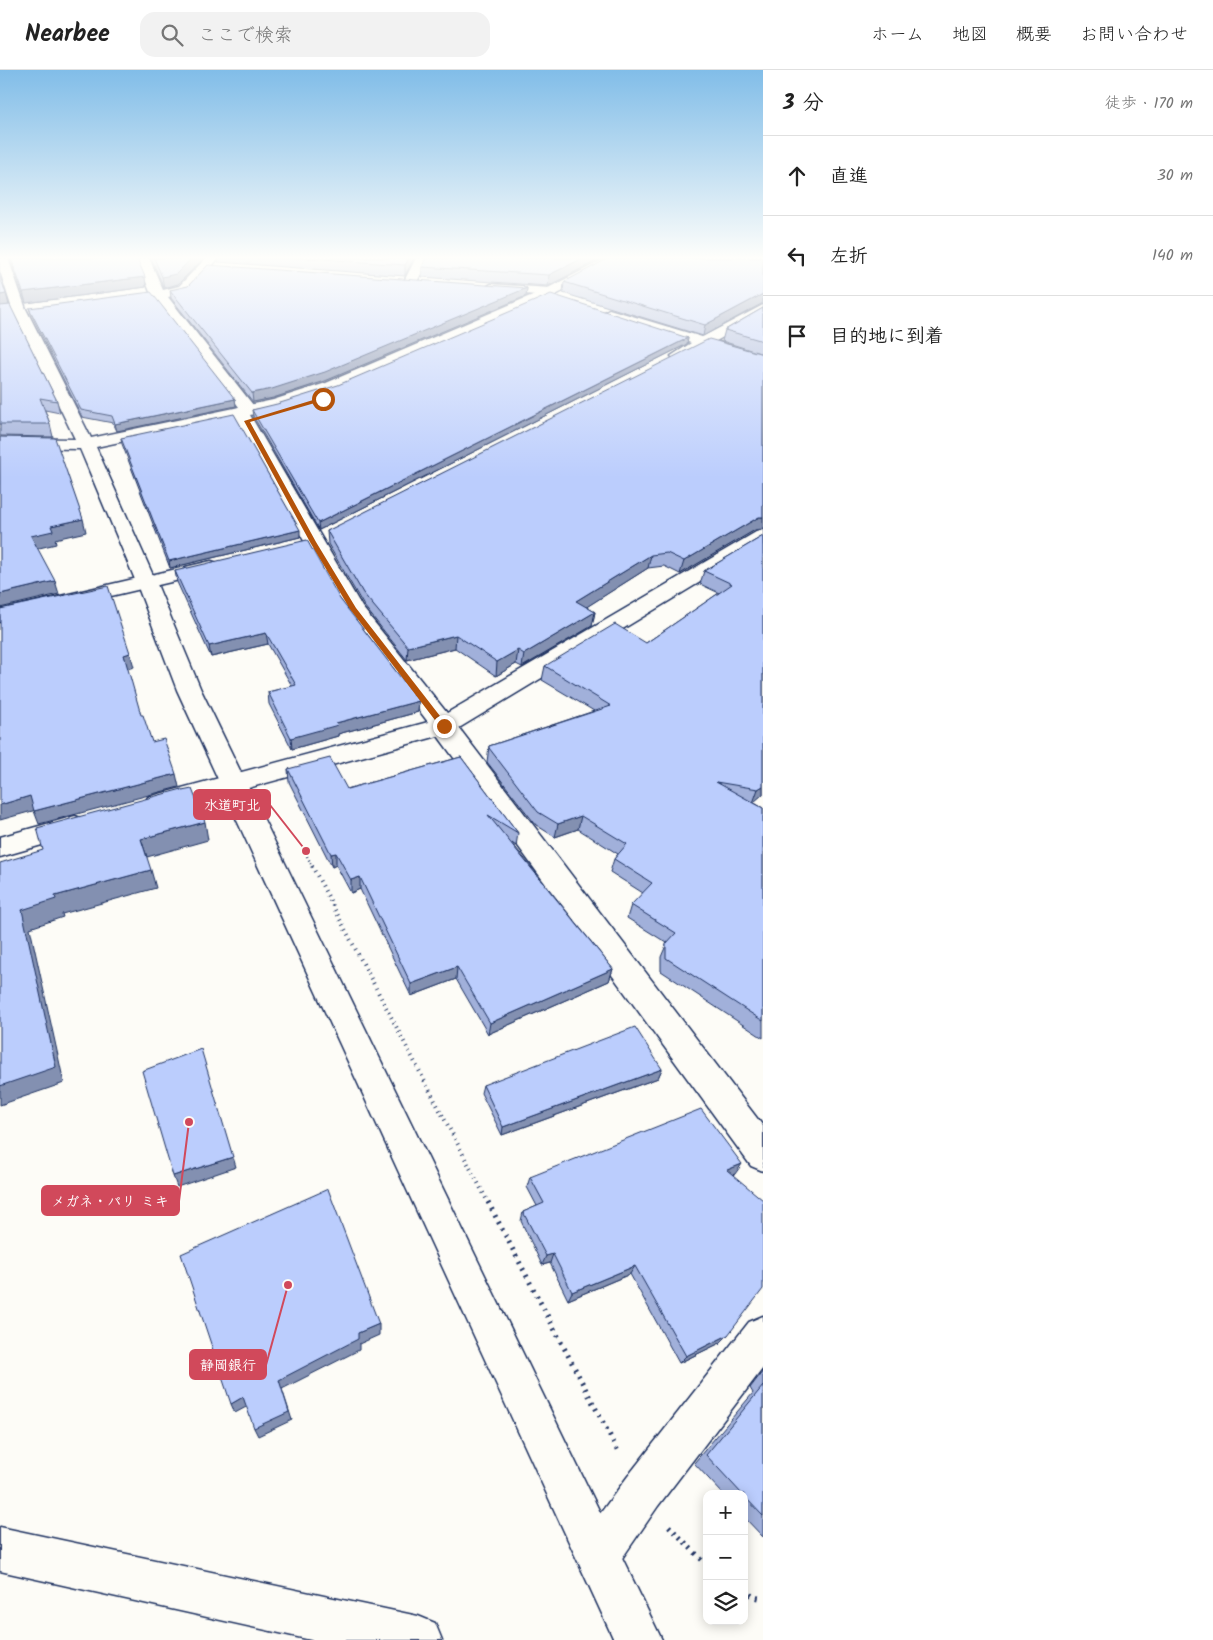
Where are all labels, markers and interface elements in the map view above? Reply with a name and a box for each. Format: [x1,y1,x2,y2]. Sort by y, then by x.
search box [140,12,490,57]
text: Nearbee [25,15,110,54]
icon: search [158,21,186,49]
text: ここで検索 [198,21,293,51]
text: ホーム [871,21,924,50]
text: 地図 [952,21,988,50]
text: 概要 [1016,21,1052,50]
text: お問い合わせ [1080,21,1188,50]
text: 3 分 [783,87,824,120]
text: 徒歩 · 170 m [1105,91,1193,116]
icon: ahead [783,162,811,190]
text: 直進 [830,162,868,192]
text: 30 m [1157,163,1193,188]
icon: left [783,242,811,270]
text: 左折 [830,242,868,272]
text: 140 m [1152,243,1193,268]
icon: arrive [783,322,811,350]
text: 目的地に到着 [830,322,944,352]
route start [312,388,335,411]
route end [433,715,456,738]
callout: 水道町北 [194,790,270,819]
text: 水道町北 [204,795,260,817]
callout: メガネ・パリ ミキ [42,1186,179,1215]
text: メガネ・パリ ミキ [51,1191,169,1213]
callout: 静岡銀行 [190,1350,266,1379]
text: 静岡銀行 [200,1355,256,1377]
map controls [703,1490,748,1625]
button: + [703,1490,748,1535]
button: − [703,1535,748,1580]
button: layers [703,1580,748,1625]

